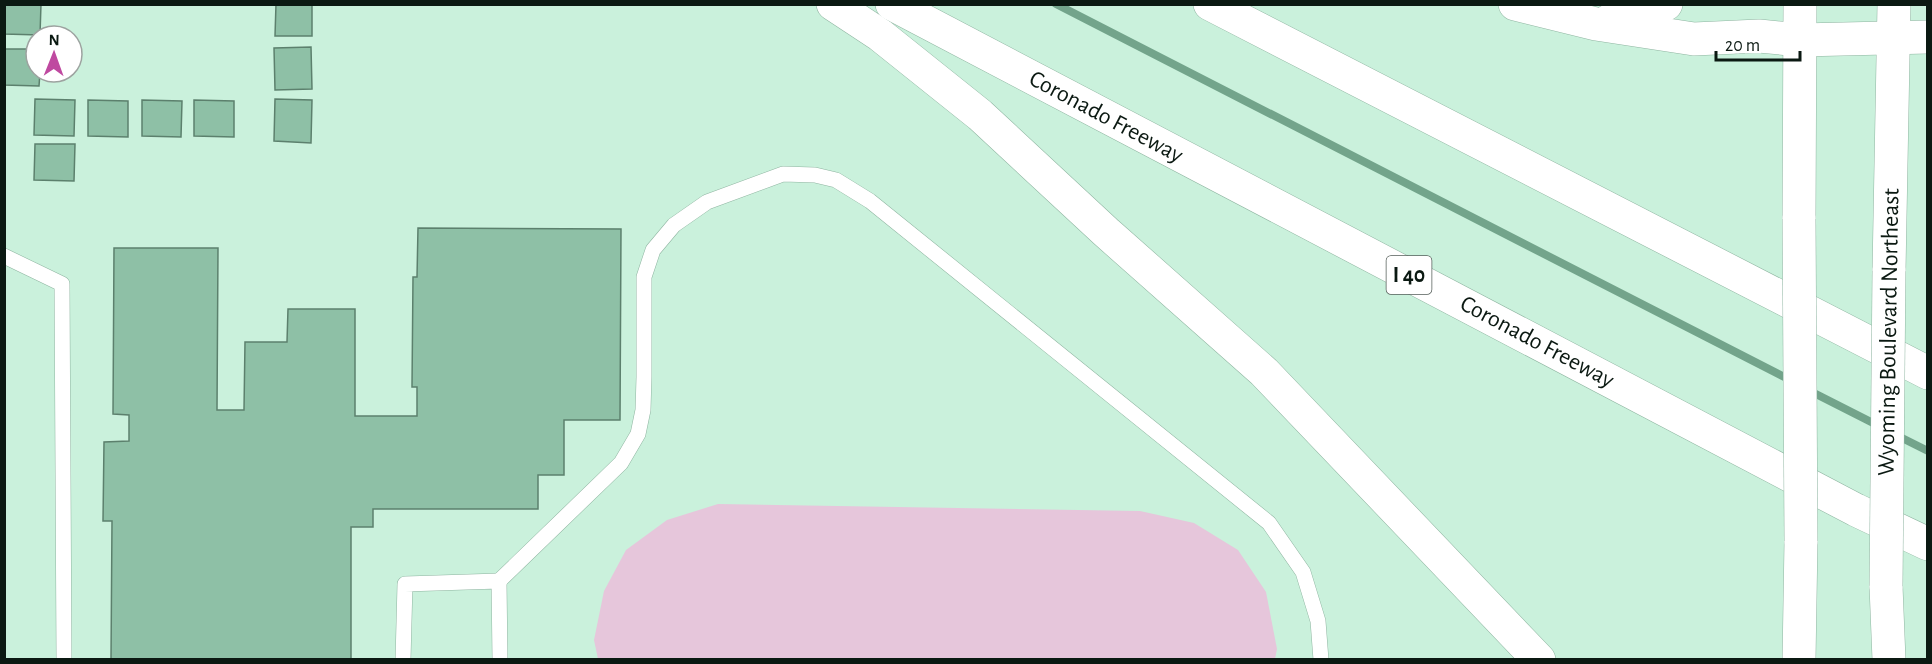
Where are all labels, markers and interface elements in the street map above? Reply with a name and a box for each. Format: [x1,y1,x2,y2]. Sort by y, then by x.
north arrow [24,24,84,84]
scale bar [1716,24,1800,62]
text: N [49,32,60,48]
text: 20 m [1725,37,1760,55]
street label: Coronado Freeway [1025,66,1187,168]
street label: Wyoming Boulevard Northeast [1874,188,1904,476]
road number: I 40 [1386,256,1432,294]
street label: Coronado Freeway [1456,291,1618,393]

